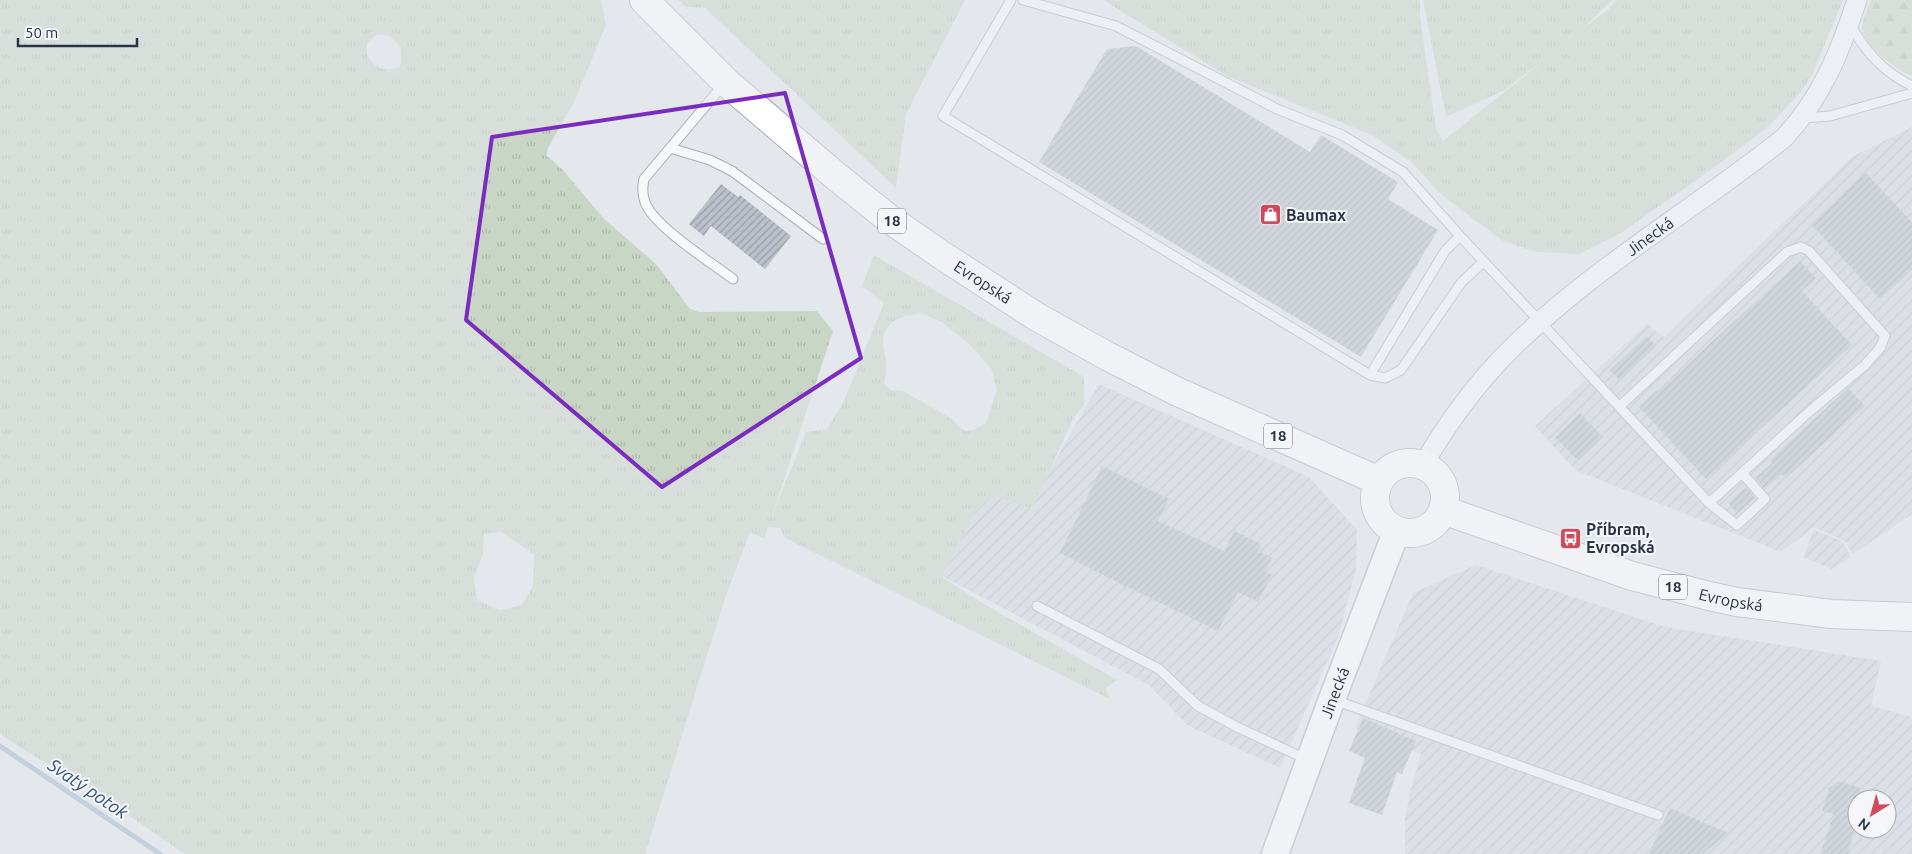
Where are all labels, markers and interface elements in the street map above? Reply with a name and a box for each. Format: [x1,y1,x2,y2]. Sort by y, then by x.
scale bar [18,15,136,47]
text: 50 m [25,24,58,41]
shop icon: Baumax [1258,203,1282,227]
place label: Baumax [1286,206,1346,224]
road number: 18 [878,208,906,234]
street label: Jinecká [1623,213,1677,259]
street label: Evropská [951,257,1015,307]
road number: 18 [1264,424,1292,448]
place label: Příbram, Evropská [1586,520,1655,556]
bus stop icon: Příbram, Evropská [1558,526,1582,550]
road number: 18 [1659,574,1687,600]
street label: Evropská [1697,585,1764,614]
street label: Jinecká [1317,664,1352,721]
water label: Svatý potok [44,754,133,823]
north arrow [1847,789,1897,839]
text: N [1855,815,1873,834]

